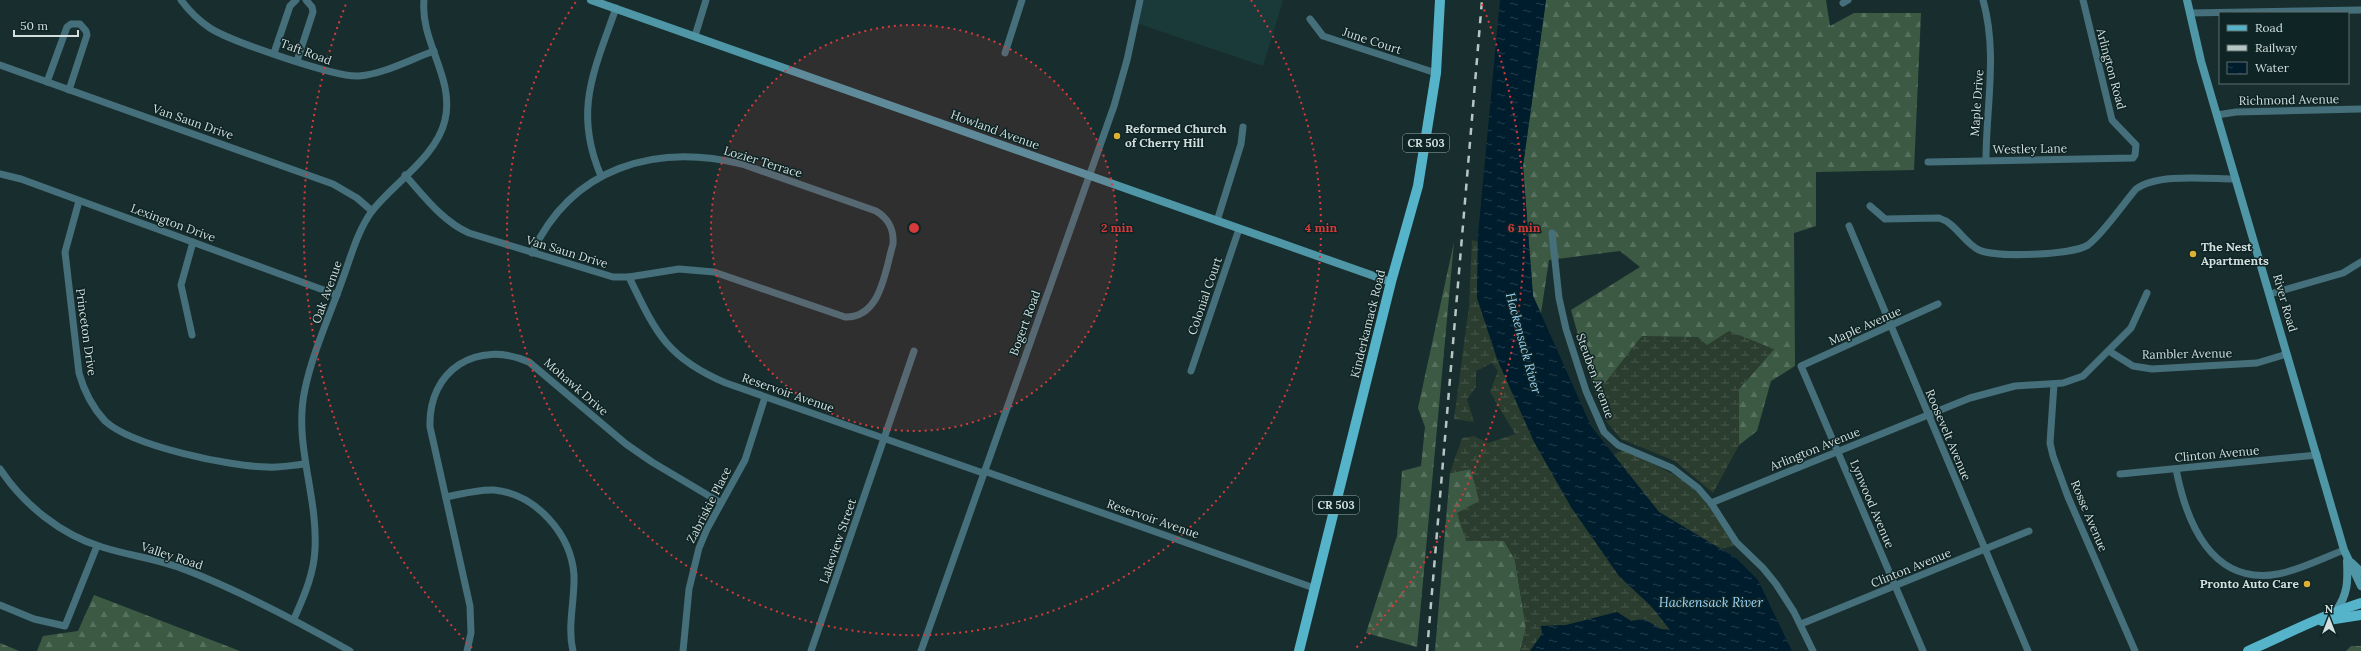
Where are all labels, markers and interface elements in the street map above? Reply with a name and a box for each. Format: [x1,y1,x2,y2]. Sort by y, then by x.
scale bar [14,12,78,38]
legend [2219,12,2349,84]
text: 50 m [20,18,48,33]
text: Road [2255,20,2283,35]
street label: June Court [1340,24,1404,57]
street label: Arlington Road [2093,26,2129,111]
street label: Taft Road [278,35,334,68]
text: Railway [2255,40,2298,55]
text: Water [2255,60,2290,75]
street label: Maple Drive [1967,68,1986,137]
street label: Richmond Avenue [2239,91,2340,108]
street label: Van Saun Drive [150,100,236,143]
street label: Howland Avenue [949,107,1042,153]
place label: Reformed Church of Cherry Hill [1125,121,1227,150]
marker: Reformed Church of Cherry Hill [1112,131,1122,141]
road number: CR 503 [1403,134,1449,152]
street label: Westley Lane [1993,140,2068,157]
street label: Lozier Terrace [722,142,805,181]
street label: Lexington Drive [129,200,218,245]
text: 2 min [1101,220,1133,235]
text: 4 min [1305,220,1338,235]
text: 6 min [1508,220,1541,235]
centre of rings [907,221,921,235]
street label: Van Saun Drive [523,232,610,271]
place label: The Nest Apartments [2201,239,2269,268]
marker: The Nest Apartments [2188,249,2198,259]
street label: Colonial Court [1184,255,1225,337]
street label: Oak Avenue [308,258,345,325]
street label: Kinderkamack Road [1347,268,1388,380]
street label: River Road [2270,272,2301,334]
street label: Princeton Drive [73,287,100,377]
street label: Bogert Road [1006,288,1043,358]
water label: Hackensack River [1502,291,1545,396]
street label: Maple Avenue [1826,303,1904,348]
street label: Steuben Avenue [1573,331,1618,421]
street label: Rambler Avenue [2142,345,2233,362]
street label: Mohawk Drive [541,355,612,419]
street label: Reservoir Avenue [740,370,837,416]
street label: Roosevelt Avenue [1922,387,1975,483]
street label: Arlington Avenue [1767,423,1863,474]
street label: Clinton Avenue [2174,442,2260,465]
street label: Lynwood Avenue [1847,457,1898,551]
street label: Zabriskie Place [683,464,734,545]
street label: Rosse Avenue [2068,478,2111,554]
street label: Lakeview Street [816,496,859,585]
street label: Reservoir Avenue [1105,496,1202,542]
road number: CR 503 [1313,496,1359,514]
street label: Valley Road [138,538,205,573]
street label: Clinton Avenue [1869,544,1953,590]
place label: Pronto Auto Care [2200,576,2300,591]
marker: Pronto Auto Care [2302,579,2312,589]
water label: Hackensack River [1659,594,1763,611]
north arrow [2309,599,2349,639]
text: N [2325,602,2334,616]

